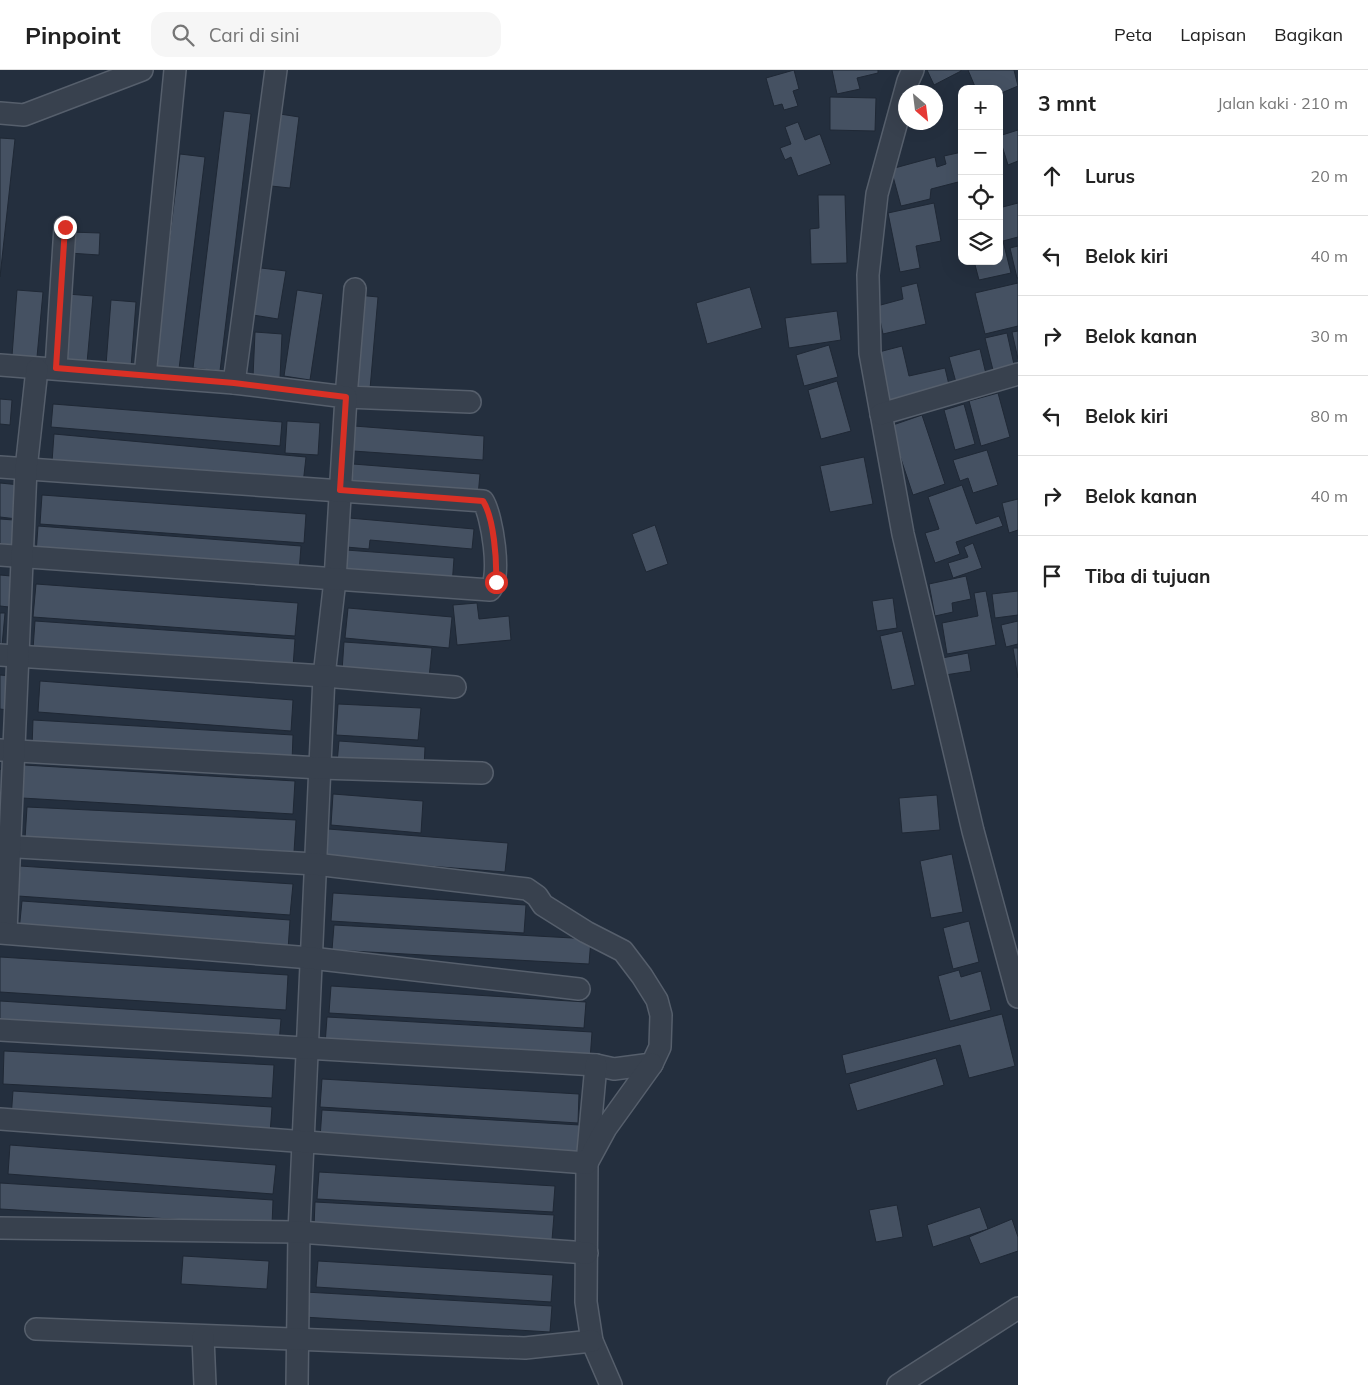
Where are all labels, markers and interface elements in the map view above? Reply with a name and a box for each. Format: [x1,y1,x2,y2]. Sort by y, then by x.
search box [151,12,501,57]
text: Pinpoint [25,20,121,50]
icon: search [169,21,197,49]
text: Cari di sini [209,23,300,47]
text: Peta [1114,23,1152,46]
text: Lapisan [1180,23,1246,46]
text: Bagikan [1274,23,1343,46]
north arrow [898,85,943,130]
map controls [958,85,1003,265]
button: + [958,85,1003,130]
text: 3 mnt [1038,90,1096,116]
text: Jalan kaki · 210 m [1217,93,1348,113]
button: − [958,130,1003,175]
icon: ahead [1038,162,1066,190]
text: Lurus [1085,164,1135,188]
text: 20 m [1311,166,1348,186]
button: locate [958,175,1003,220]
route end [54,216,77,239]
button: layers [958,220,1003,265]
icon: left [1038,242,1066,270]
text: Belok kiri [1085,244,1168,268]
text: 40 m [1311,246,1348,266]
icon: right [1038,322,1066,350]
text: Belok kanan [1085,324,1197,348]
text: 30 m [1311,326,1348,346]
icon: left [1038,402,1066,430]
text: Belok kiri [1085,404,1168,428]
text: 80 m [1311,406,1348,426]
icon: right [1038,482,1066,510]
text: Belok kanan [1085,484,1197,508]
text: 40 m [1311,486,1348,506]
icon: arrive [1038,562,1066,590]
text: Tiba di tujuan [1085,564,1210,588]
route start [485,571,508,594]

